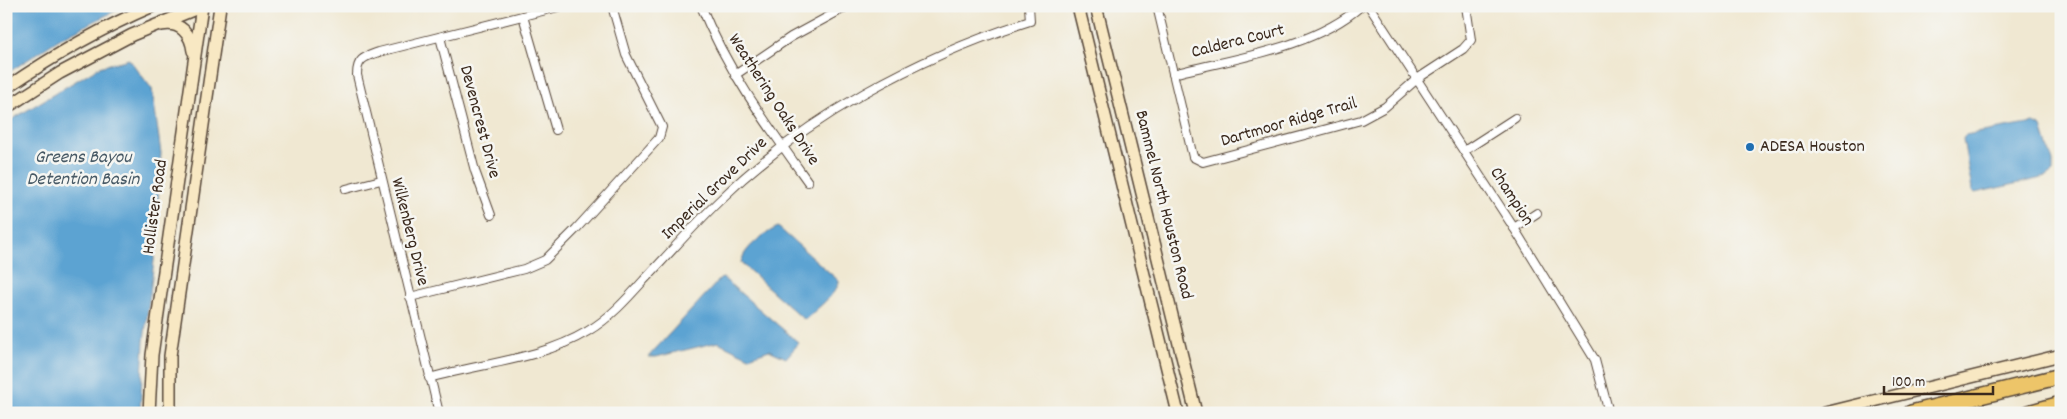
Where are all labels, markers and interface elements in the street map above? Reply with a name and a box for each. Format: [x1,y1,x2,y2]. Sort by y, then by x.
street label: Caldera Court [1189,18,1288,66]
street label: Weathering Oaks Drive [721,29,825,171]
street label: Devencrest Drive [452,63,506,181]
street label: Dartmoor Ridge Trail [1218,91,1361,154]
street label: Bammel North Houston Road [1127,108,1199,302]
street label: Imperial Grove Drive [656,132,774,246]
place label: ADESA Houston [1760,135,1865,160]
marker: ADESA Houston [1744,141,1756,153]
water label: Greens Bayou Detention Basin [27,145,140,194]
street label: Hollister Road [137,158,175,256]
street label: Champion [1483,163,1539,231]
street label: Wilkenberg Drive [383,175,435,289]
scale bar [1884,364,1993,396]
text: 100 m [1892,372,1925,394]

